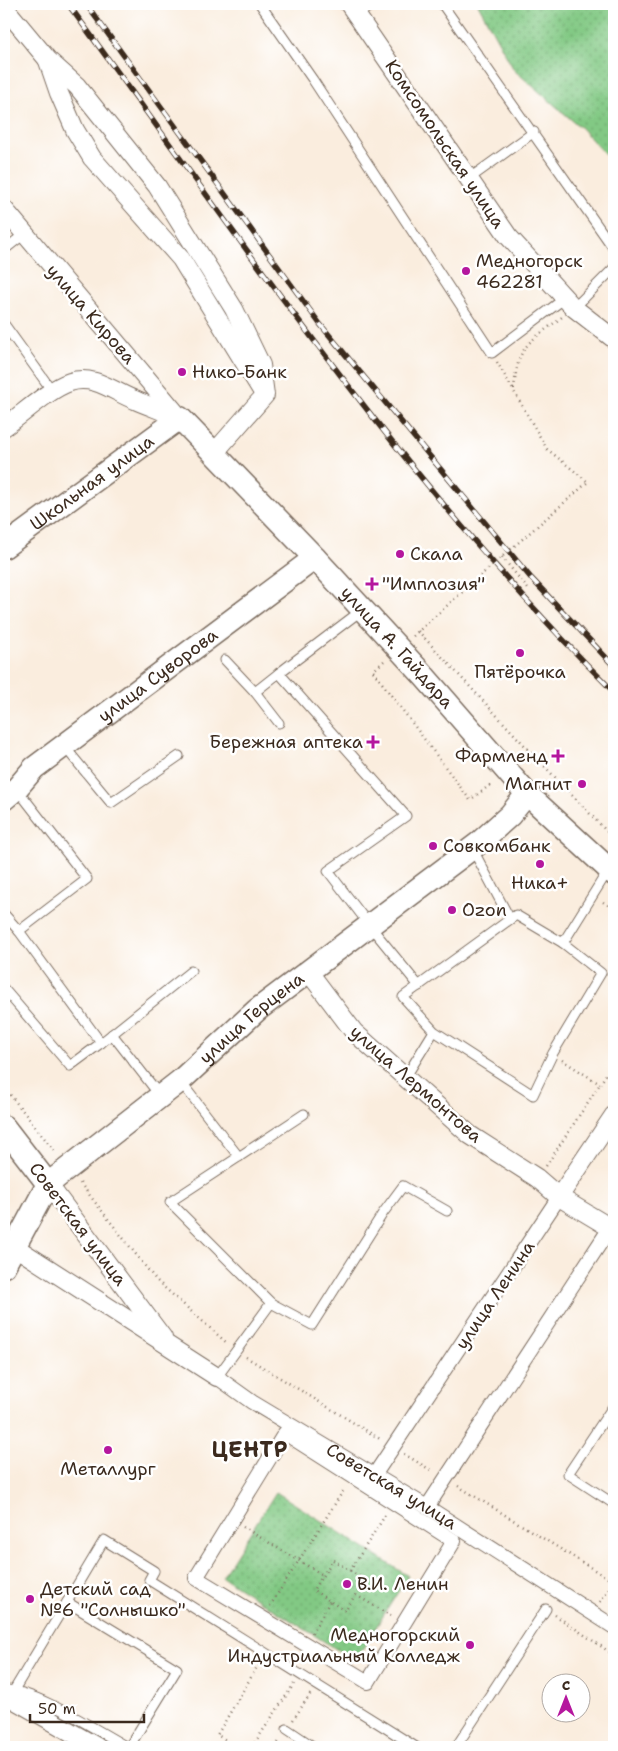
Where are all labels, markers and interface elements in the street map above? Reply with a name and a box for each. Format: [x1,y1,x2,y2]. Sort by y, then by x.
street label: Комсомольская улица [380,55,510,233]
place label: Медногорск 462281 [476,249,583,294]
street label: улица Кирова [41,259,141,369]
marker: Медногорск 462281 [460,265,472,277]
place label: Нико-Банк [192,360,287,384]
marker: Нико-Банк [176,366,188,378]
street label: Школьная улица [25,429,159,536]
place label: Скала [410,542,463,566]
marker: Скала [394,548,406,560]
place label: "Имплозия" [382,572,485,596]
marker: "Имплозия" [366,578,378,590]
street label: улица А. Гайдара [335,581,459,714]
street label: улица Суворова [93,623,223,728]
marker: Пятёрочка [514,647,526,659]
place label: Пятёрочка [474,660,566,684]
place label: Бережная аптека [209,730,363,754]
marker: Бережная аптека [367,736,379,748]
place label: Фармленд [455,744,549,768]
marker: Фармленд [552,750,564,762]
place label: Магнит [505,772,573,796]
marker: Магнит [576,778,588,790]
place label: Совкомбанк [443,834,551,858]
marker: Совкомбанк [427,840,439,852]
marker: Ника+ [534,858,546,870]
place label: Ника+ [511,871,569,895]
place label: Ozon [462,898,507,922]
marker: Ozon [446,904,458,916]
street label: улица Герцена [194,967,309,1069]
street label: улица Лермонтова [345,1020,487,1148]
street label: Советская улица [24,1157,132,1291]
street label: улица Ленина [450,1236,540,1354]
district label: ЦЕНТР [212,1435,288,1464]
street label: Советская улица [322,1437,462,1535]
marker: Металлург [102,1444,114,1456]
place label: Металлург [60,1457,156,1481]
place label: В.И. Ленин [357,1572,449,1596]
place label: Детский сад №6 "Солнышко" [40,1577,186,1622]
marker: В.И. Ленин [341,1578,353,1590]
marker: Детский сад №6 "Солнышко" [24,1593,36,1605]
place label: Медногорский Индустриальный Колледж [228,1623,461,1668]
marker: Медногорский Индустриальный Колледж [464,1639,476,1651]
north arrow [540,1674,590,1724]
text: С [562,1676,570,1694]
scale bar [30,1691,144,1723]
text: 50 m [38,1699,76,1719]

